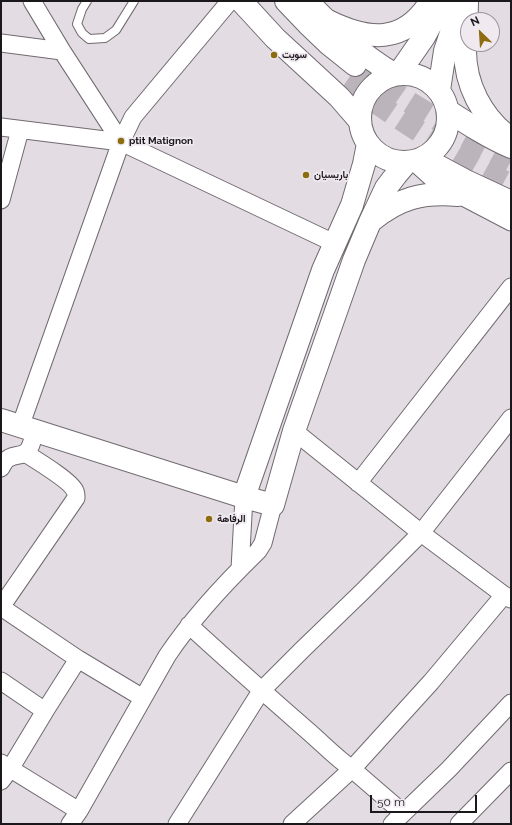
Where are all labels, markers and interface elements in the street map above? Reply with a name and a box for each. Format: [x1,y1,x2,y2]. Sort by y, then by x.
north arrow [460,12,500,52]
text: N [469,14,482,29]
place label: سويت [282,49,307,61]
marker: سويت [269,50,279,60]
place label: ptit Matignon [129,135,193,147]
marker: ptit Matignon [116,136,126,146]
place label: باريسيان [314,169,348,181]
marker: باريسيان [301,170,311,180]
place label: الرفاهة [217,513,246,525]
marker: الرفاهة [204,514,214,524]
scale bar [372,787,479,813]
text: 50 m [377,795,405,809]

